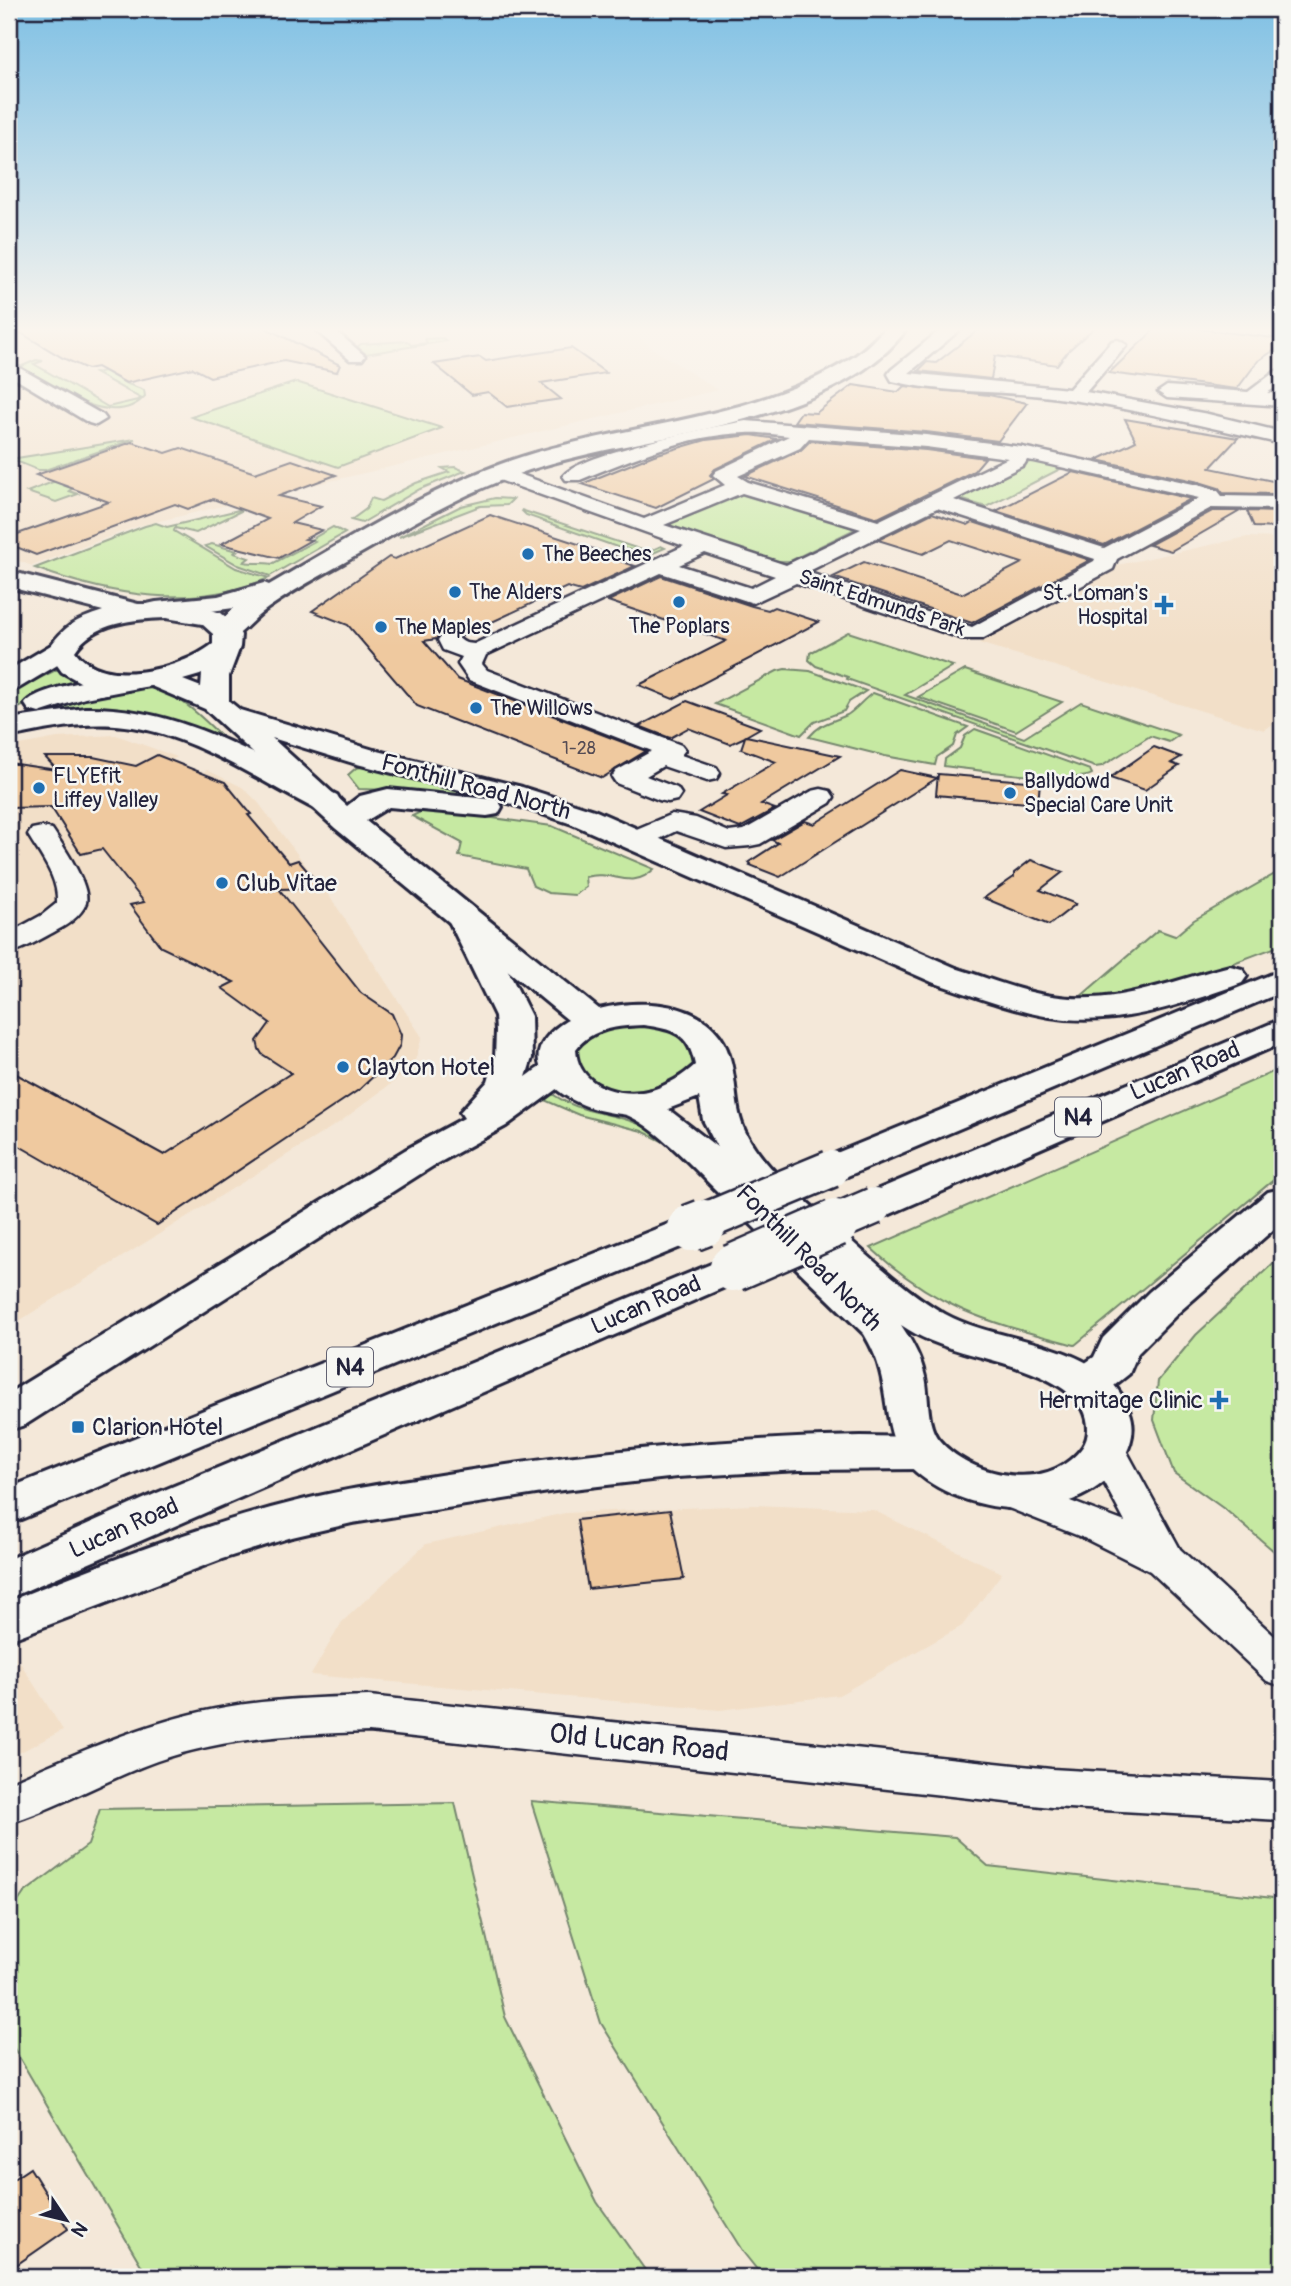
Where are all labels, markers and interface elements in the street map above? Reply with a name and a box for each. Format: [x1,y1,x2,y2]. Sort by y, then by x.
place label: The Beeches [542,541,652,568]
marker: The Beeches [520,546,536,562]
street label: Saint Edmunds Park [795,563,969,643]
place label: The Alders [469,579,562,606]
place label: St. Loman's Hospital [1042,580,1149,631]
marker: The Alders [447,584,463,600]
marker: The Poplars [671,594,687,610]
marker: St. Loman's Hospital [1154,595,1174,615]
place label: The Poplars [628,613,730,640]
place label: The Maples [395,614,492,641]
marker: The Maples [373,619,389,635]
place label: The Willows [490,695,593,722]
marker: The Willows [468,700,484,716]
house number: 1-28 [562,737,596,760]
street label: Fonthill Road North [378,748,574,826]
place label: FLYEfit Liffey Valley [53,763,158,814]
place label: Ballydowd Special Care Unit [1024,768,1173,819]
marker: FLYEfit Liffey Valley [31,780,47,796]
marker: Ballydowd Special Care Unit [1002,785,1018,801]
place label: Club Vitae [236,869,337,898]
marker: Club Vitae [214,875,230,891]
street label: Lucan Road [1126,1035,1244,1107]
place label: Clayton Hotel [357,1053,495,1082]
marker: Clayton Hotel [335,1059,351,1075]
road number: N4 [1055,1098,1101,1136]
street label: Fonthill Road North [730,1179,888,1337]
street label: Lucan Road [587,1269,705,1341]
road number: N4 [327,1348,373,1386]
place label: Hermitage Clinic [1038,1386,1203,1415]
marker: Hermitage Clinic [1209,1390,1229,1410]
place label: Clarion Hotel [92,1413,223,1442]
marker: Clarion Hotel [70,1419,86,1435]
street label: Lucan Road [65,1491,183,1565]
street label: Old Lucan Road [547,1716,731,1770]
north arrow [32,2184,102,2254]
text: N [66,2217,93,2241]

